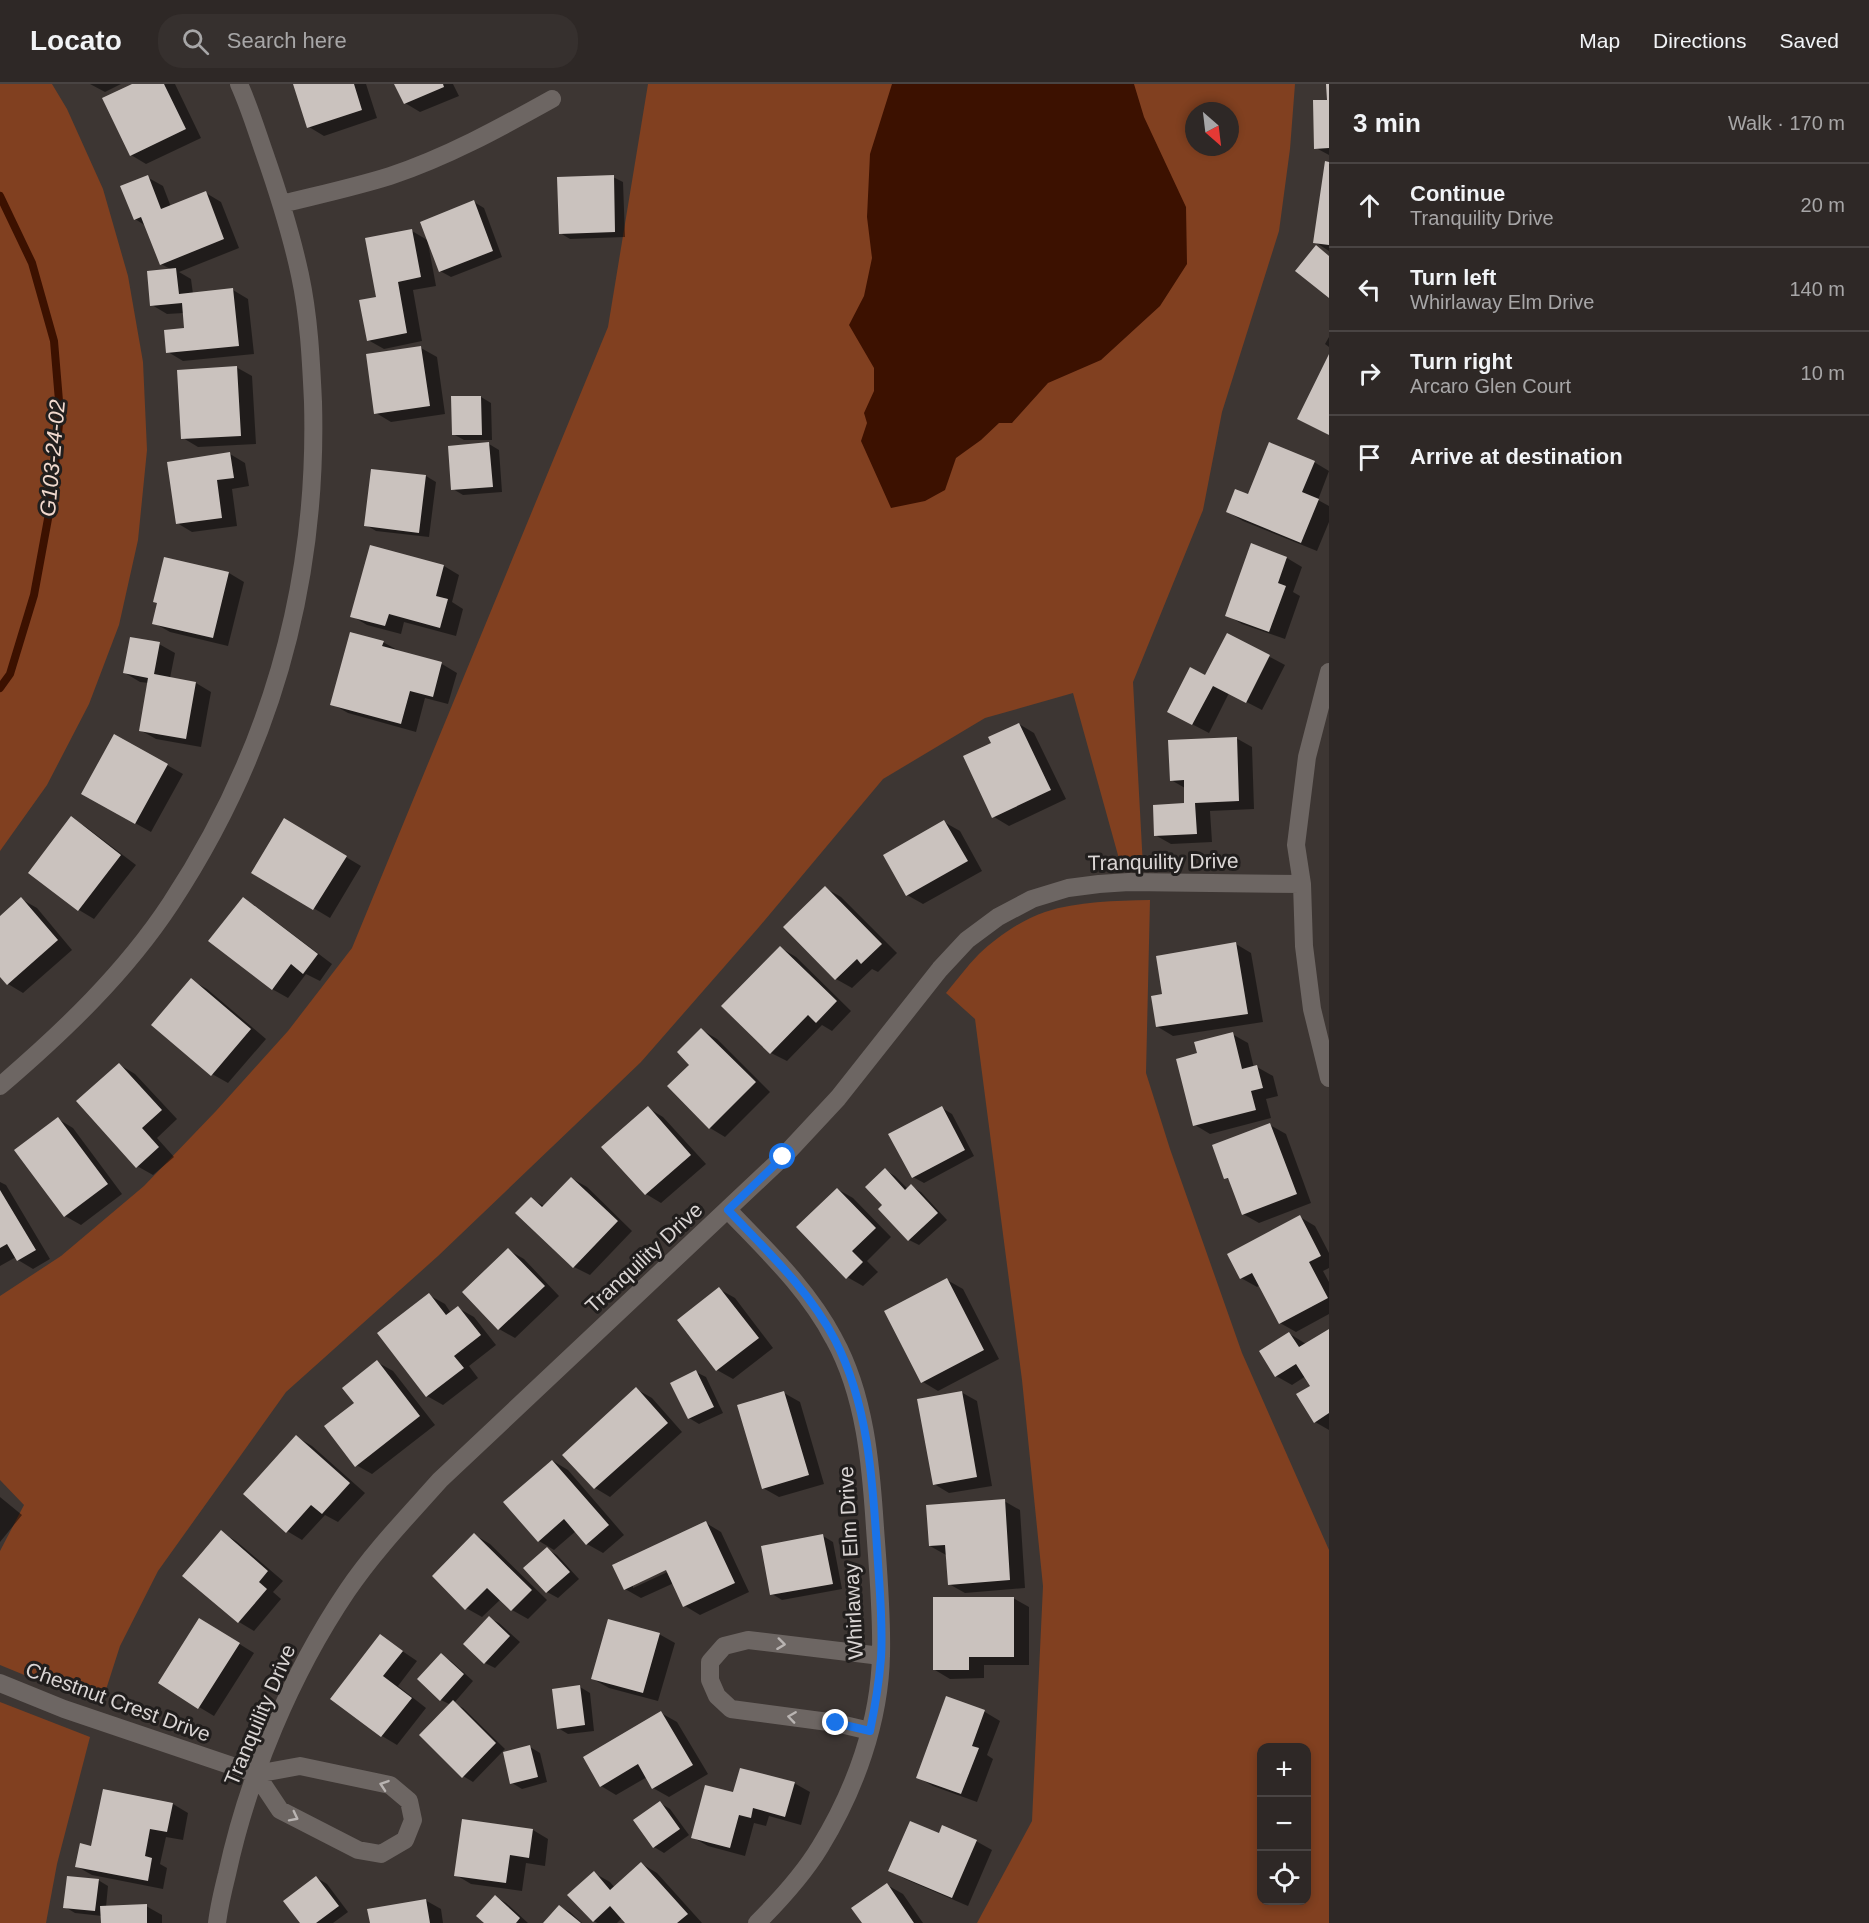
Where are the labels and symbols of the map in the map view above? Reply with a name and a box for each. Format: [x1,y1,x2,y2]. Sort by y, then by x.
north arrow [1185,102,1239,156]
water label: G103-24-02 [35,398,70,518]
street label: Tranquility Drive [1087,849,1239,874]
route start [769,1143,795,1169]
street label: Tranquility Drive [581,1198,707,1318]
street label: Whirlaway Elm Drive [834,1466,867,1660]
one-way arrow [776,1638,786,1650]
street label: Tranquility Drive [219,1641,300,1789]
street label: Chestnut Crest Drive [23,1657,214,1746]
route end [822,1709,848,1735]
one-way arrow [787,1711,797,1724]
one-way arrow [379,1780,389,1792]
one-way arrow [287,1810,298,1821]

